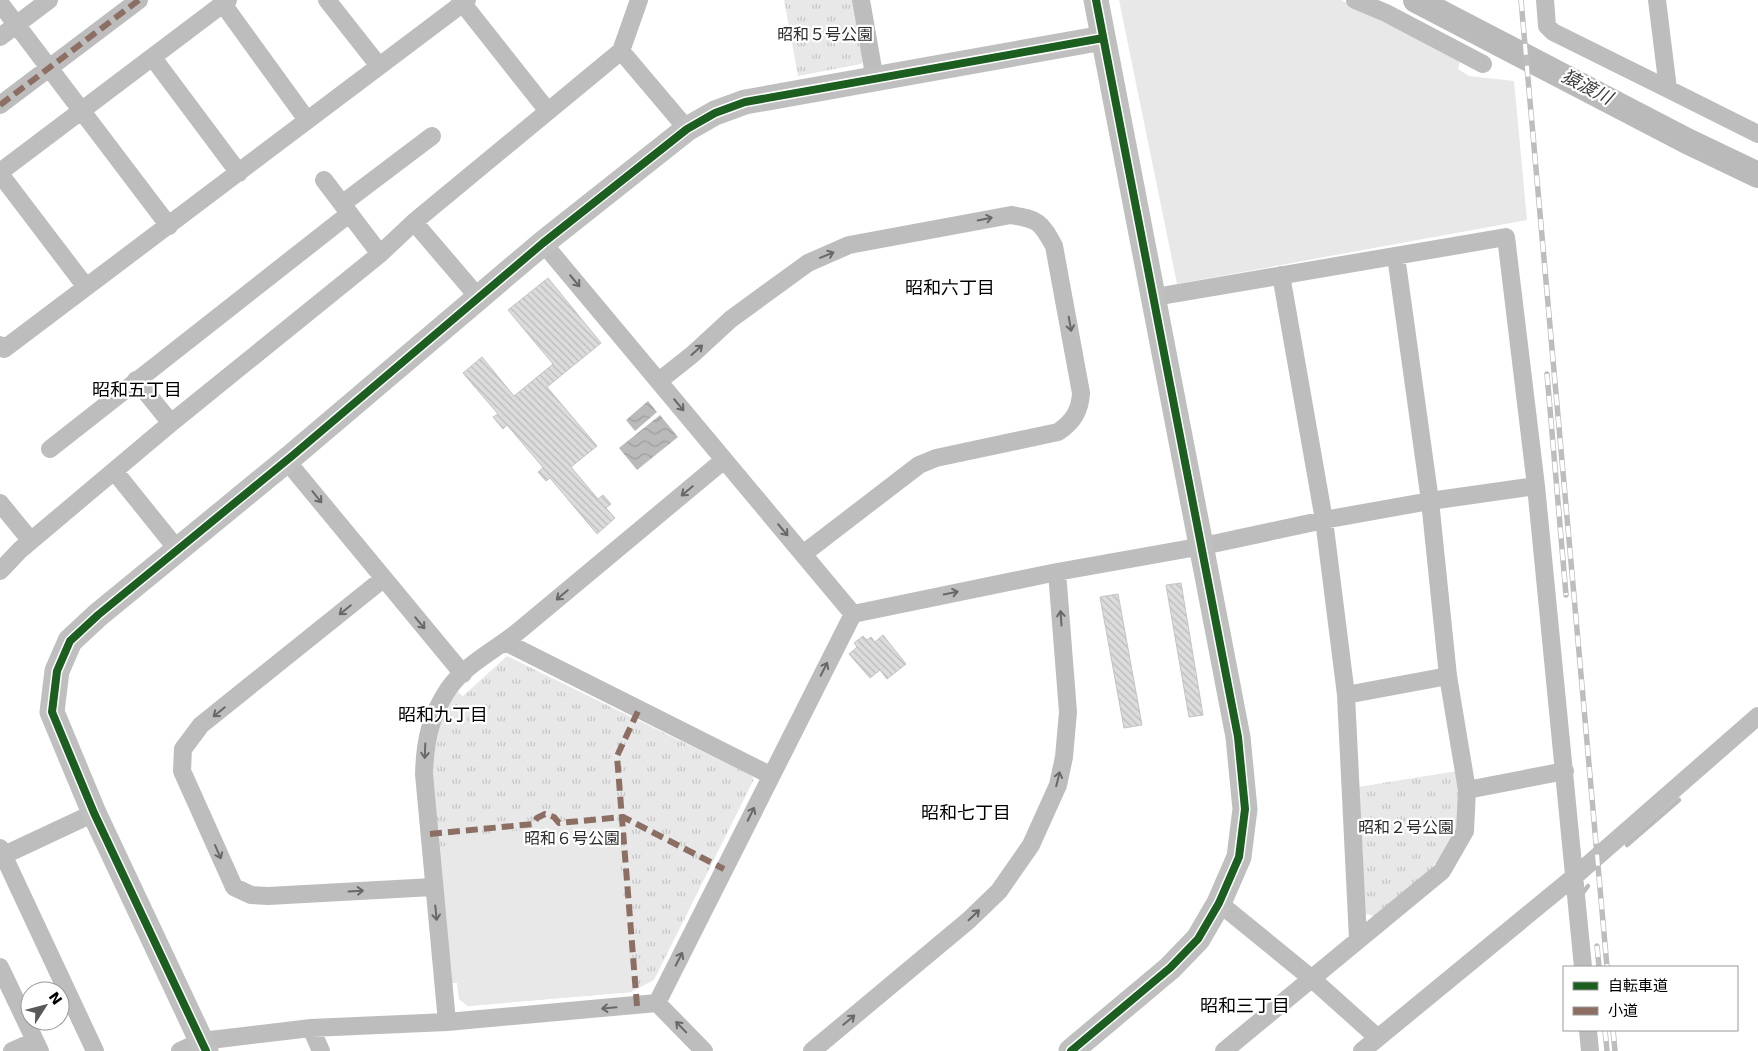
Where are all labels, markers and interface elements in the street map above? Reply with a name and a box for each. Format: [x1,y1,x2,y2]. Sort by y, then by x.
park label: 昭和５号公園 [777,25,873,44]
water label: 猿渡川 [1558,65,1618,109]
one-way arrow [977,214,993,224]
one-way arrow [820,250,835,259]
one-way arrow [569,274,580,287]
district label: 昭和六丁目 [905,277,995,298]
one-way arrow [1065,315,1075,331]
one-way arrow [691,345,704,356]
district label: 昭和五丁目 [92,379,182,400]
one-way arrow [674,398,685,411]
one-way arrow [681,485,694,496]
one-way arrow [311,491,322,504]
one-way arrow [777,523,788,536]
one-way arrow [943,588,959,598]
one-way arrow [556,589,569,600]
one-way arrow [339,604,352,615]
one-way arrow [1056,610,1066,626]
one-way arrow [414,616,425,629]
one-way arrow [820,662,829,677]
district label: 昭和九丁目 [398,704,488,725]
one-way arrow [212,706,225,717]
one-way arrow [420,743,429,759]
one-way arrow [1054,772,1064,788]
district label: 昭和七丁目 [921,802,1011,823]
one-way arrow [747,807,756,822]
park label: 昭和２号公園 [1358,818,1454,837]
park label: 昭和６号公園 [524,829,620,848]
one-way arrow [214,844,224,859]
one-way arrow [348,887,364,896]
one-way arrow [431,905,441,921]
one-way arrow [967,910,979,922]
one-way arrow [674,952,684,967]
legend [1563,966,1738,1031]
text: 自転車道 [1608,977,1668,995]
north arrow [20,981,70,1031]
text: N [46,989,65,1008]
district label: 昭和三丁目 [1200,995,1290,1016]
text: 小道 [1608,1002,1638,1020]
one-way arrow [601,1003,617,1013]
one-way arrow [843,1014,856,1025]
one-way arrow [675,1021,687,1033]

